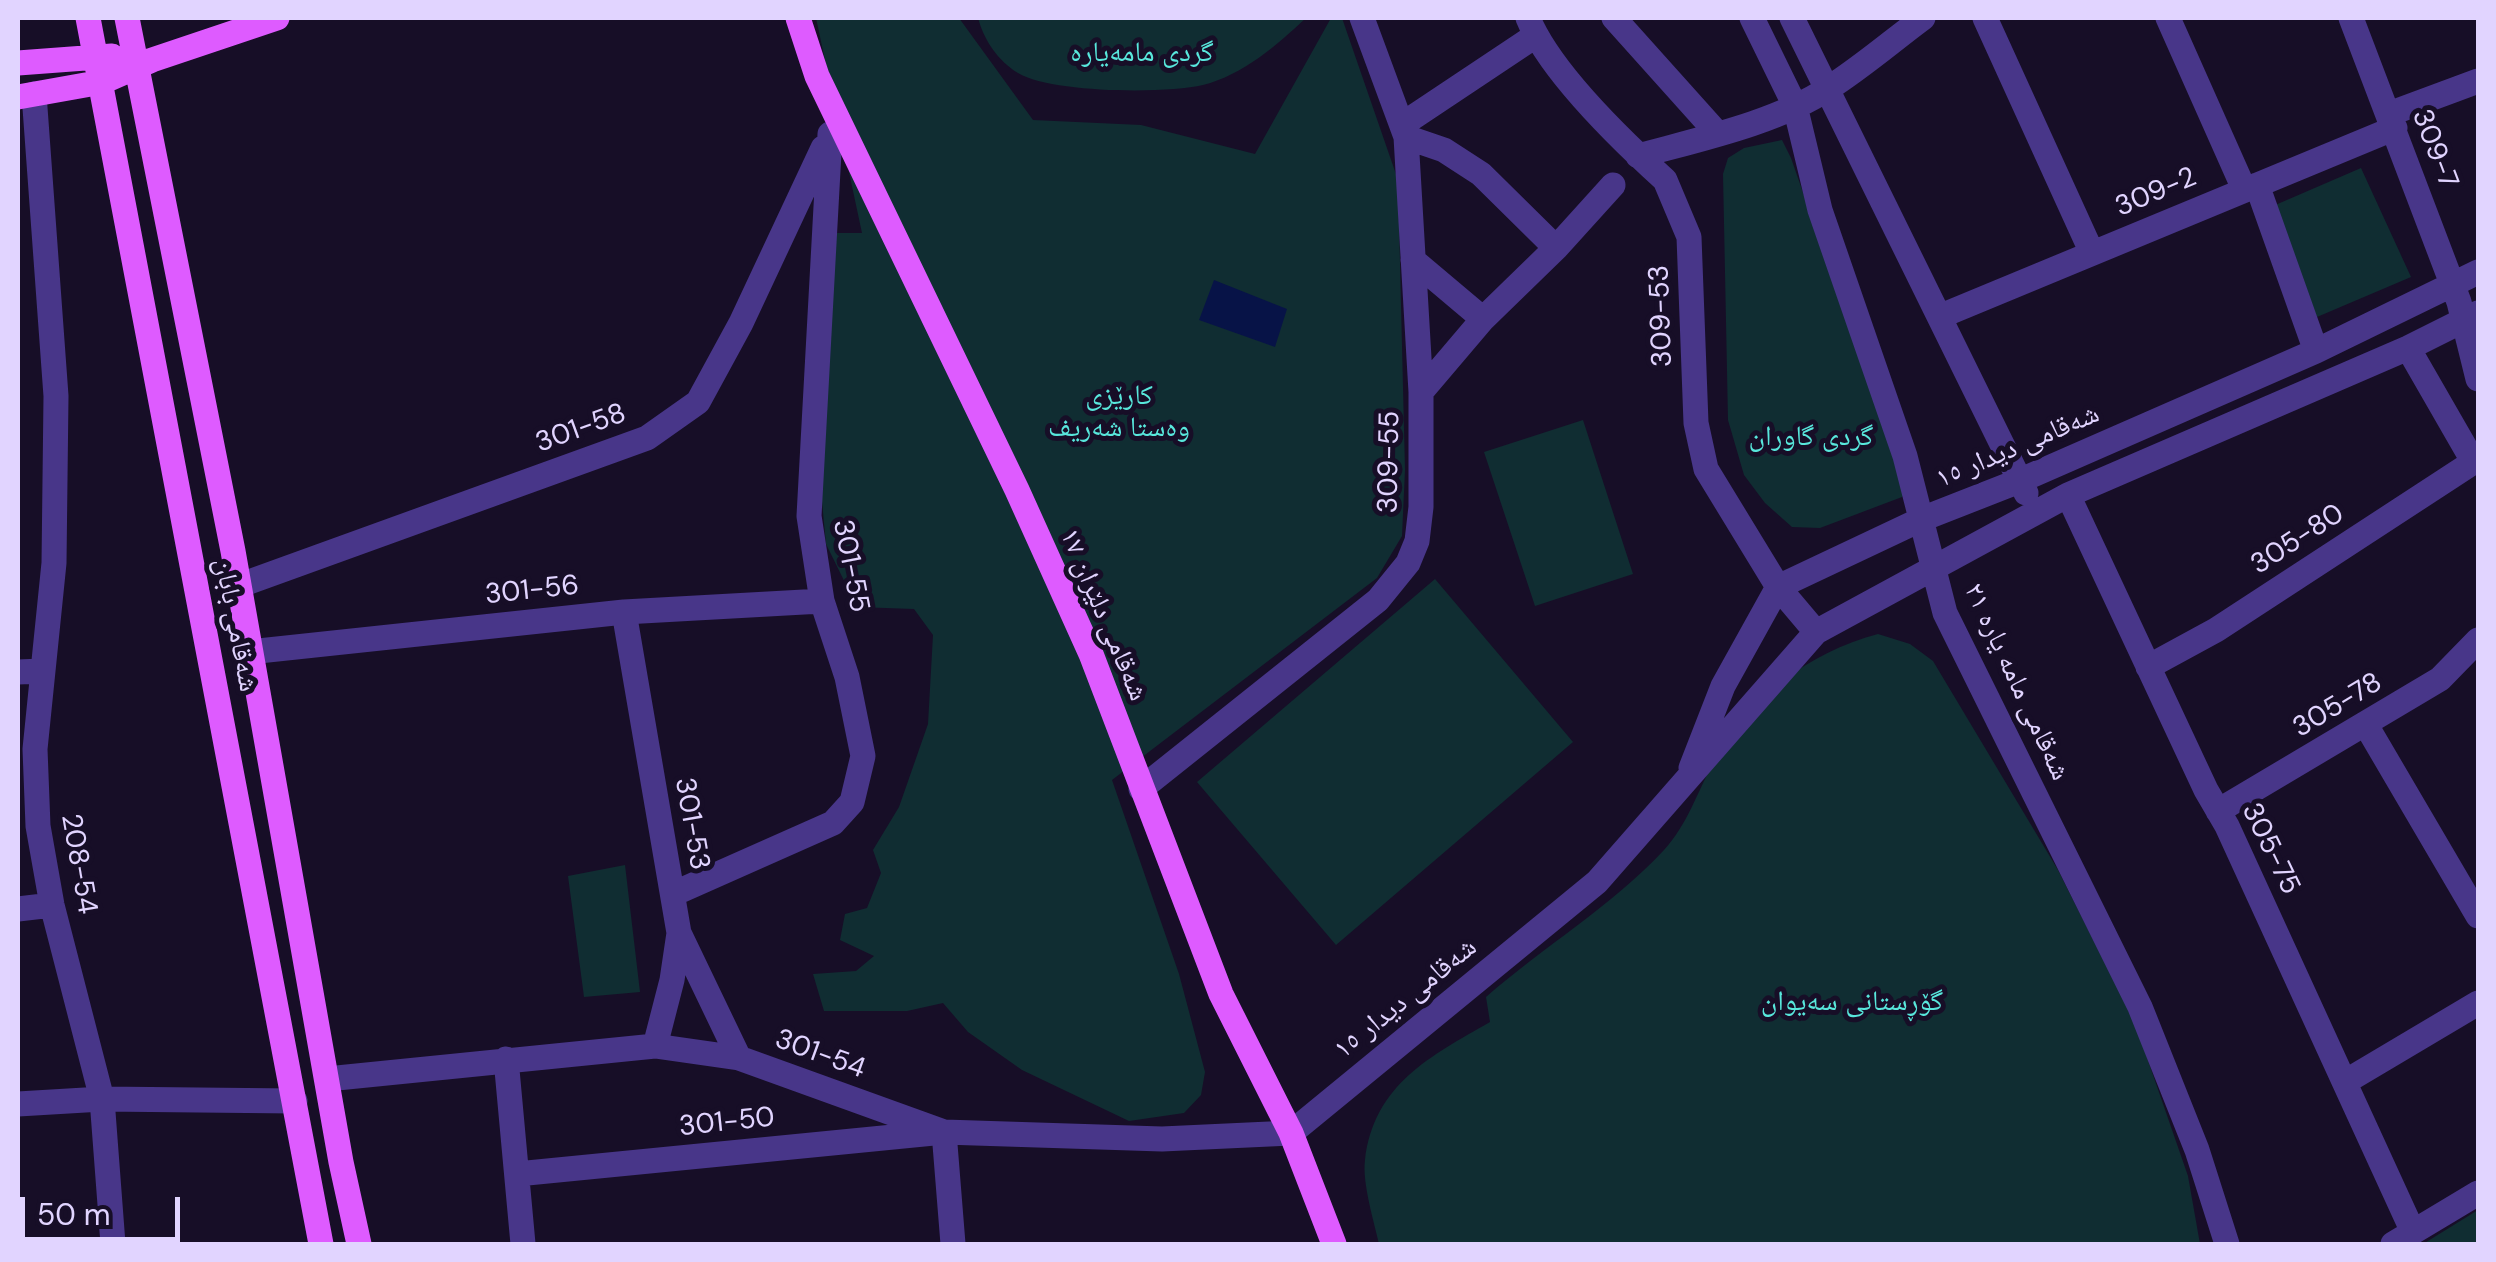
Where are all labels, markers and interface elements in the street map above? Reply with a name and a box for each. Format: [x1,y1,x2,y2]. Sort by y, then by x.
park label: گردی مامەیارە [1070,37,1214,71]
street label: 309-7 [2404,105,2464,193]
street label: 309-2 [2111,161,2201,225]
street label: 309-53 [1643,264,1681,368]
park label: کارێزی وەستا شەریف [1048,380,1190,446]
street label: 301-58 [531,397,631,461]
street label: شەقامی دیدار ١٥ [1931,398,2105,496]
street label: 309-55 [1372,410,1408,514]
park label: گردی گاوران [1749,421,1873,455]
street label: 305-80 [2245,498,2351,582]
street label: 301-55 [825,517,875,615]
street label: شەقامی دلێران ١٧ [1052,524,1154,706]
street label: شەقامی بابان [206,555,264,695]
street label: 301-56 [483,569,581,613]
street label: شەقامی مامە یارە ٢١ [1956,578,2076,786]
street label: 305-78 [2287,666,2389,746]
street label: 301-53 [666,775,716,873]
street label: 305-75 [2234,798,2306,900]
street label: 208-54 [53,811,103,917]
street label: شەقامی دیدار ١٥ [1328,931,1484,1067]
park label: گۆڕستانی سەیوان [1761,986,1943,1020]
street label: 301-54 [770,1023,870,1087]
street label: 301-50 [678,1101,776,1145]
scale bar [25,1177,185,1239]
text: 50 m [37,1195,111,1234]

